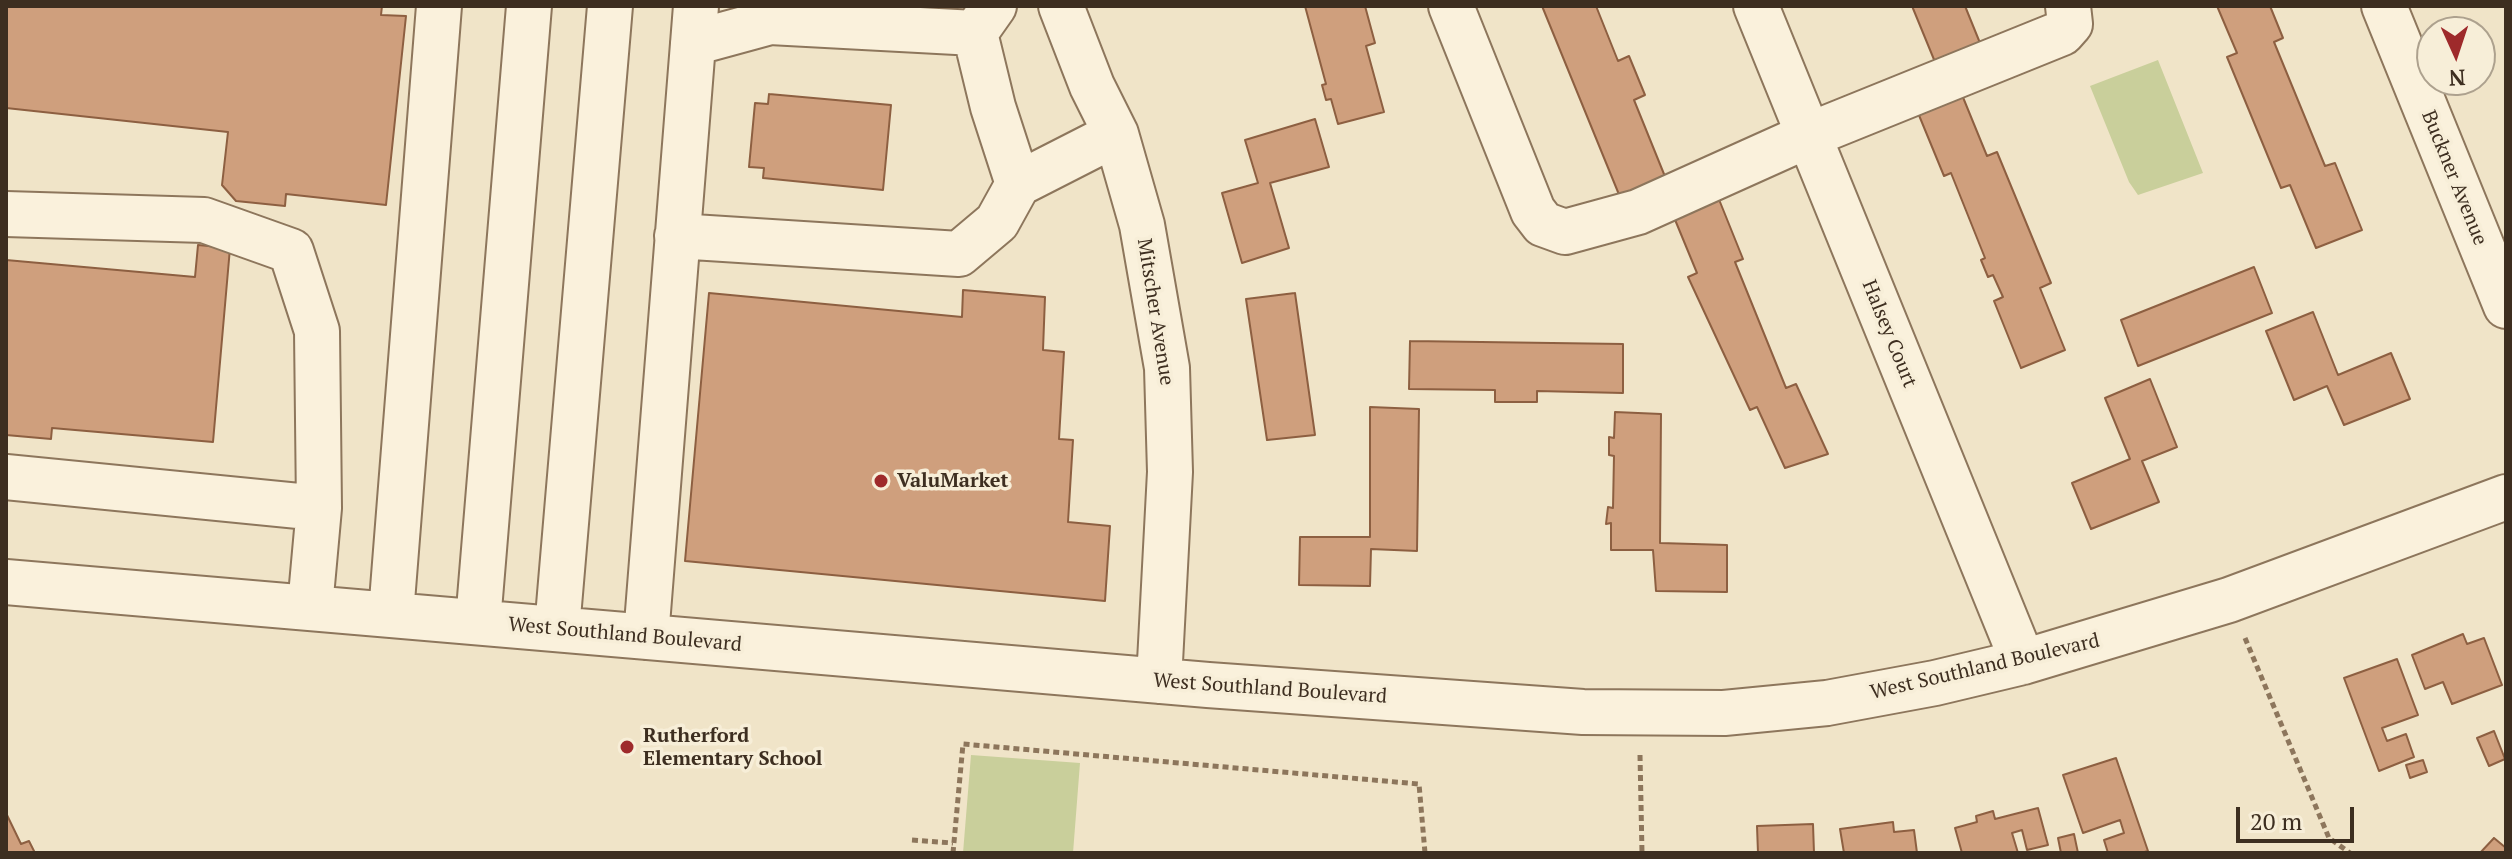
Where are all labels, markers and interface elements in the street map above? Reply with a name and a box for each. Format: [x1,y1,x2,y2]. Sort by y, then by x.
north arrow [2416,16,2496,96]
text: N [2448,64,2466,93]
street label: Buckner Avenue [2416,107,2492,249]
street label: Mitscher Avenue [1132,237,1178,387]
street label: Halsey Court [1857,277,1921,391]
place label: ValuMarket [897,469,1009,493]
marker: ValuMarket [872,472,890,490]
street label: West Southland Boulevard [507,613,743,657]
street label: West Southland Boulevard [1868,629,2102,705]
street label: West Southland Boulevard [1152,669,1388,709]
place label: Rutherford Elementary School [643,724,822,771]
marker: Rutherford Elementary School [618,738,636,756]
scale bar [2240,791,2358,841]
text: 20 m [2250,805,2302,837]

